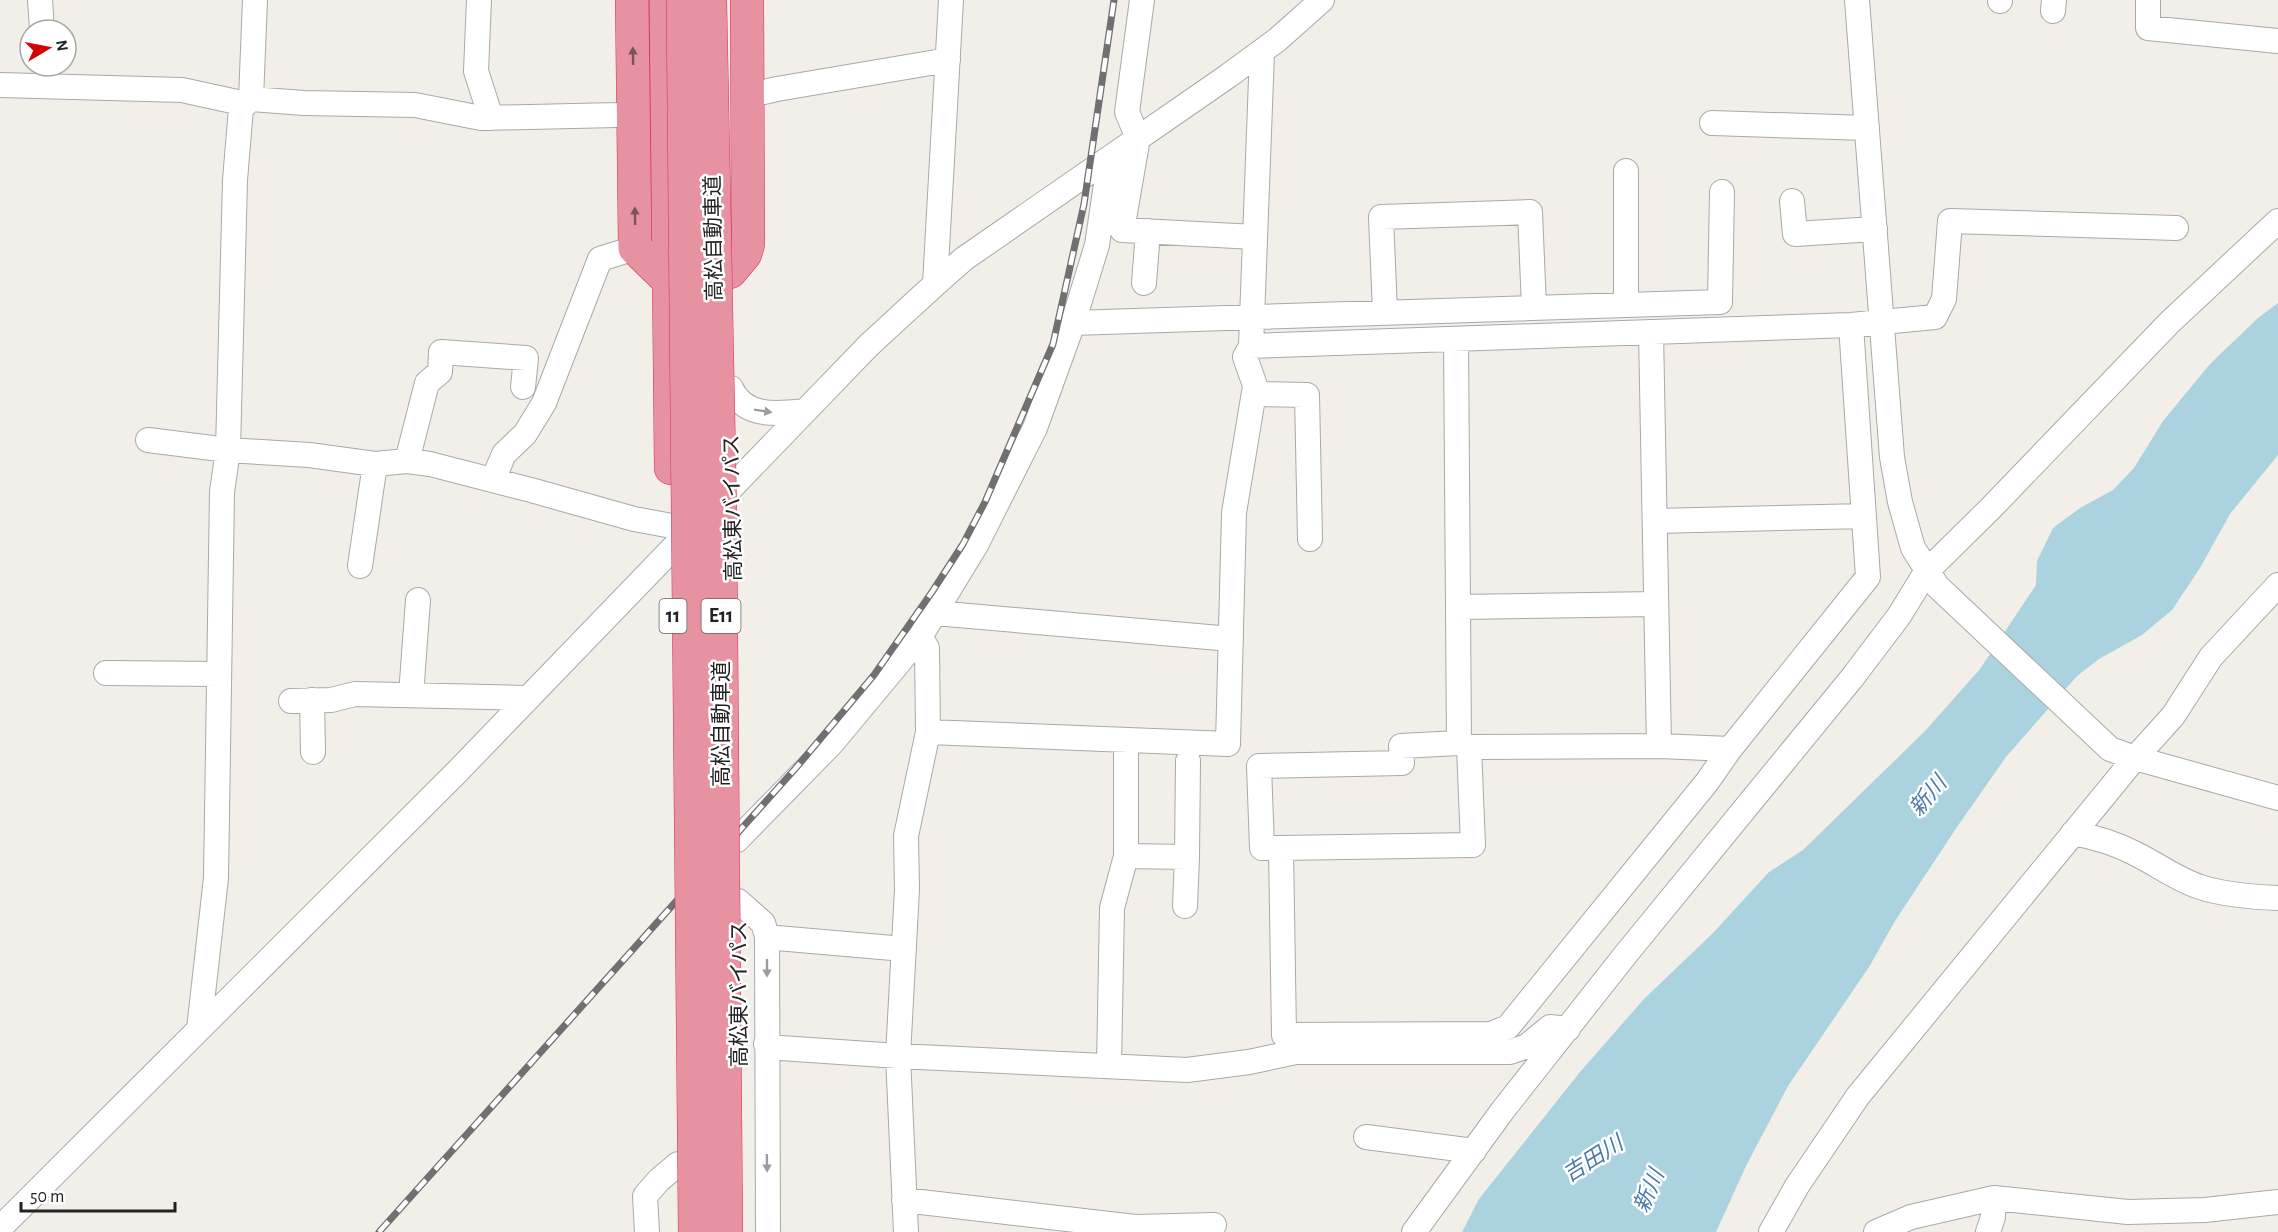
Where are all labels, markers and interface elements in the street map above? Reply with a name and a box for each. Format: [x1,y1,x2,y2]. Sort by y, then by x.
north arrow [18,18,78,78]
text: N [53,39,71,52]
one-way arrow [628,46,638,65]
street label: 高松自動車道 [701,175,726,301]
one-way arrow [630,206,640,225]
one-way arrow [754,407,773,416]
street label: 高松東バイパス [720,435,745,581]
road number: 11 [660,599,686,633]
road number: E11 [702,599,740,633]
street label: 高松自動車道 [710,661,732,787]
water label: 新川 [1905,770,1952,820]
street label: 高松東バイパス [728,921,750,1067]
one-way arrow [762,959,771,978]
water label: 吉田川 [1559,1130,1629,1186]
one-way arrow [763,1154,772,1173]
water label: 新川 [1629,1164,1669,1216]
scale bar [21,1175,176,1213]
text: 50 m [30,1188,64,1206]

